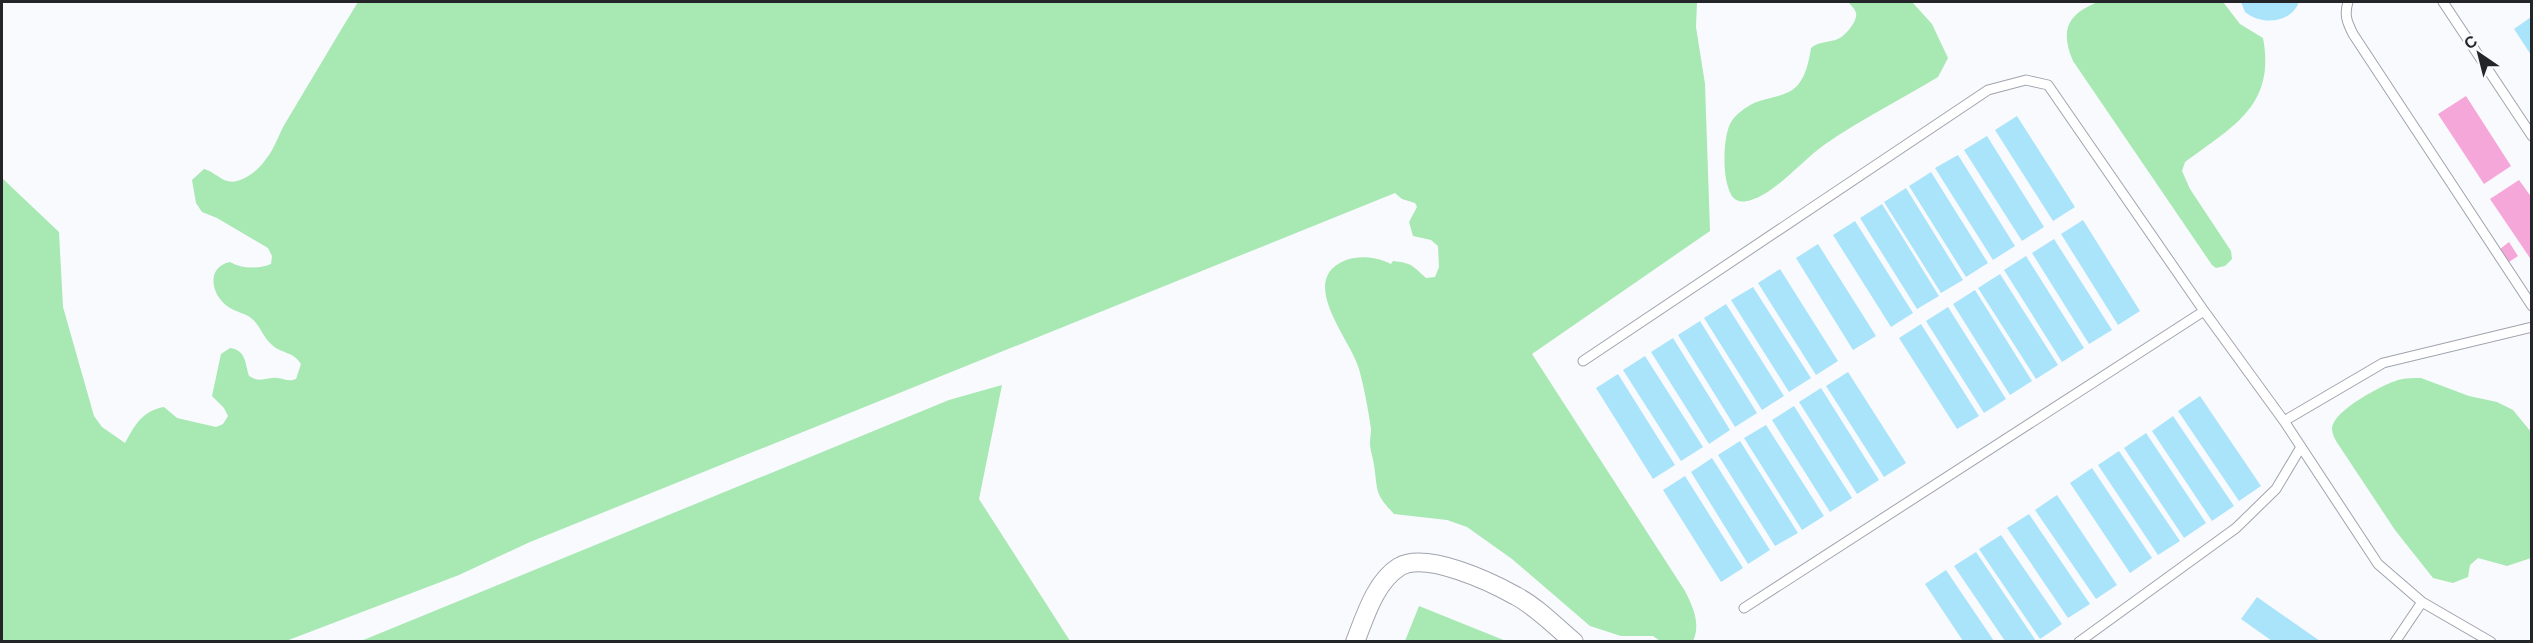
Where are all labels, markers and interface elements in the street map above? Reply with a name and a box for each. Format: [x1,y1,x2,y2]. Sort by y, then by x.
north arrow [2449,24,2509,84]
text: С [2461,32,2481,52]

